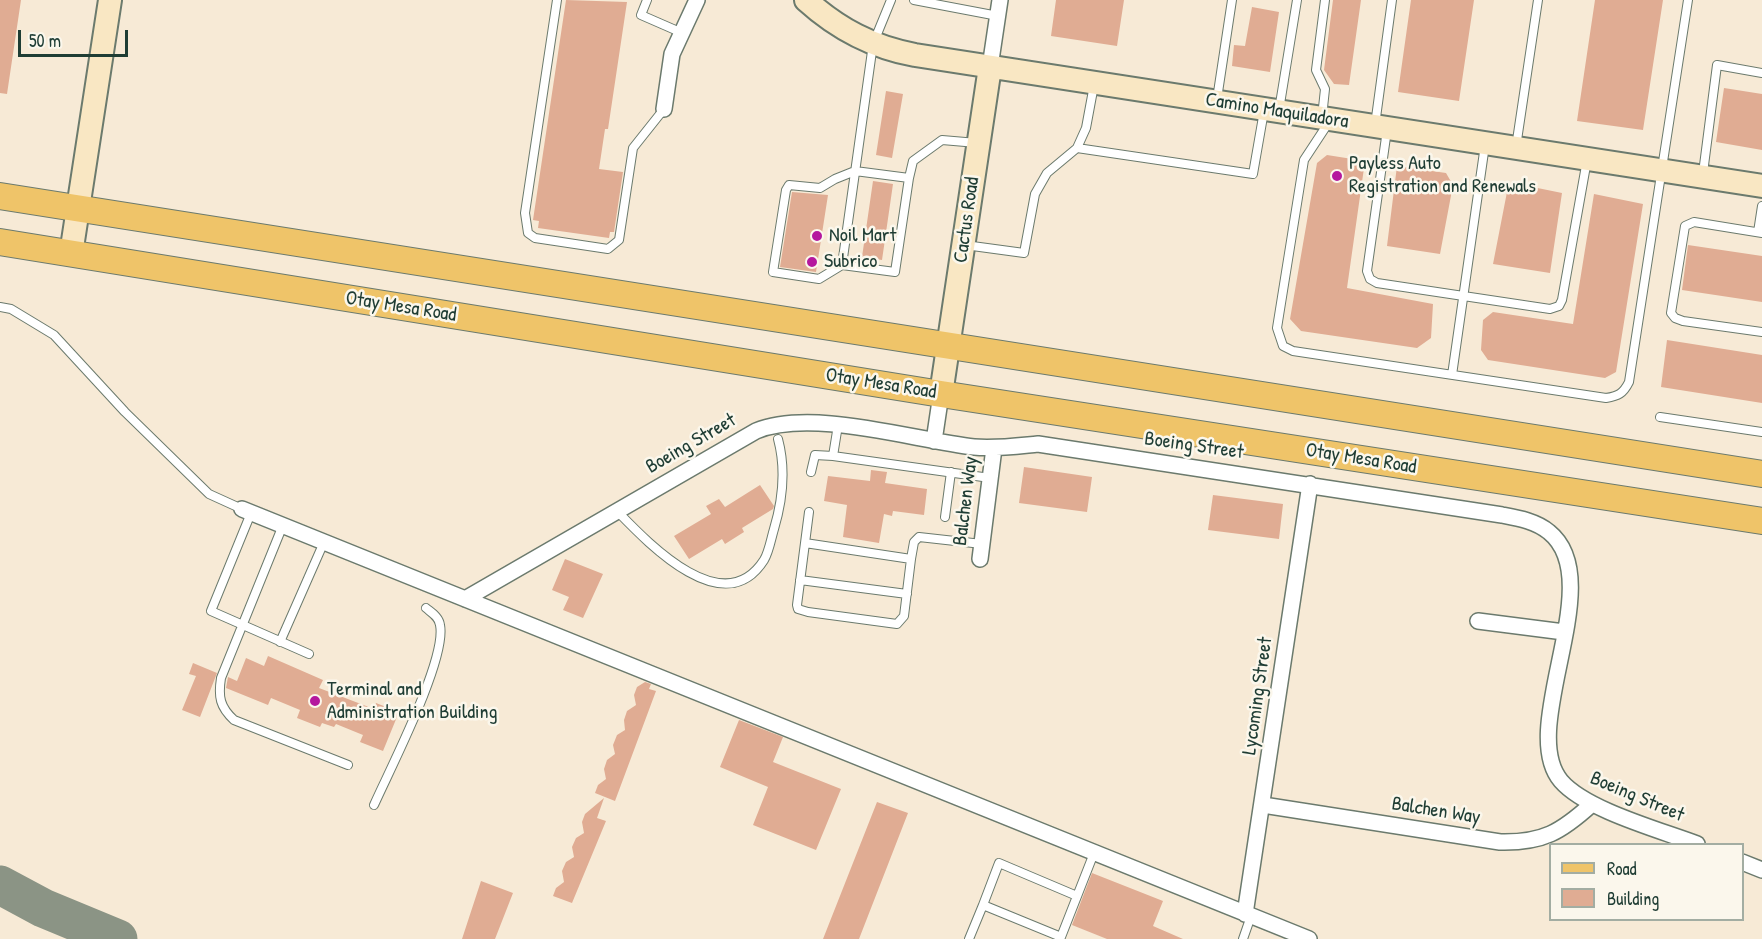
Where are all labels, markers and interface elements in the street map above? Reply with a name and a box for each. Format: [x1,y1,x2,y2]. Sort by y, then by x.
scale bar [21,18,130,56]
text: 50 m [29,28,61,53]
street label: Camino Maquiladora [1204,88,1350,134]
place label: Payless Auto Registration and Renewals [1349,152,1536,199]
marker: Payless Auto Registration and Renewals [1330,169,1344,183]
street label: Cactus Road [949,175,985,265]
place label: Noil Mart [829,224,896,248]
marker: Noil Mart [810,229,824,243]
place label: Subrico [824,250,877,274]
marker: Subrico [805,255,819,269]
street label: Otay Mesa Road [344,286,458,328]
street label: Otay Mesa Road [824,363,938,405]
street label: Boeing Street [642,409,740,479]
street label: Boeing Street [1143,427,1245,465]
street label: Otay Mesa Road [1304,438,1418,480]
street label: Balchen Way [949,455,983,547]
street label: Lycoming Street [1238,635,1278,757]
place label: Terminal and Administration Building [327,678,497,725]
marker: Terminal and Administration Building [308,694,322,708]
street label: Boeing Street [1586,766,1688,828]
street label: Balchen Way [1390,792,1482,830]
legend [1549,843,1744,921]
text: Road [1607,856,1637,881]
text: Building [1607,886,1659,911]

